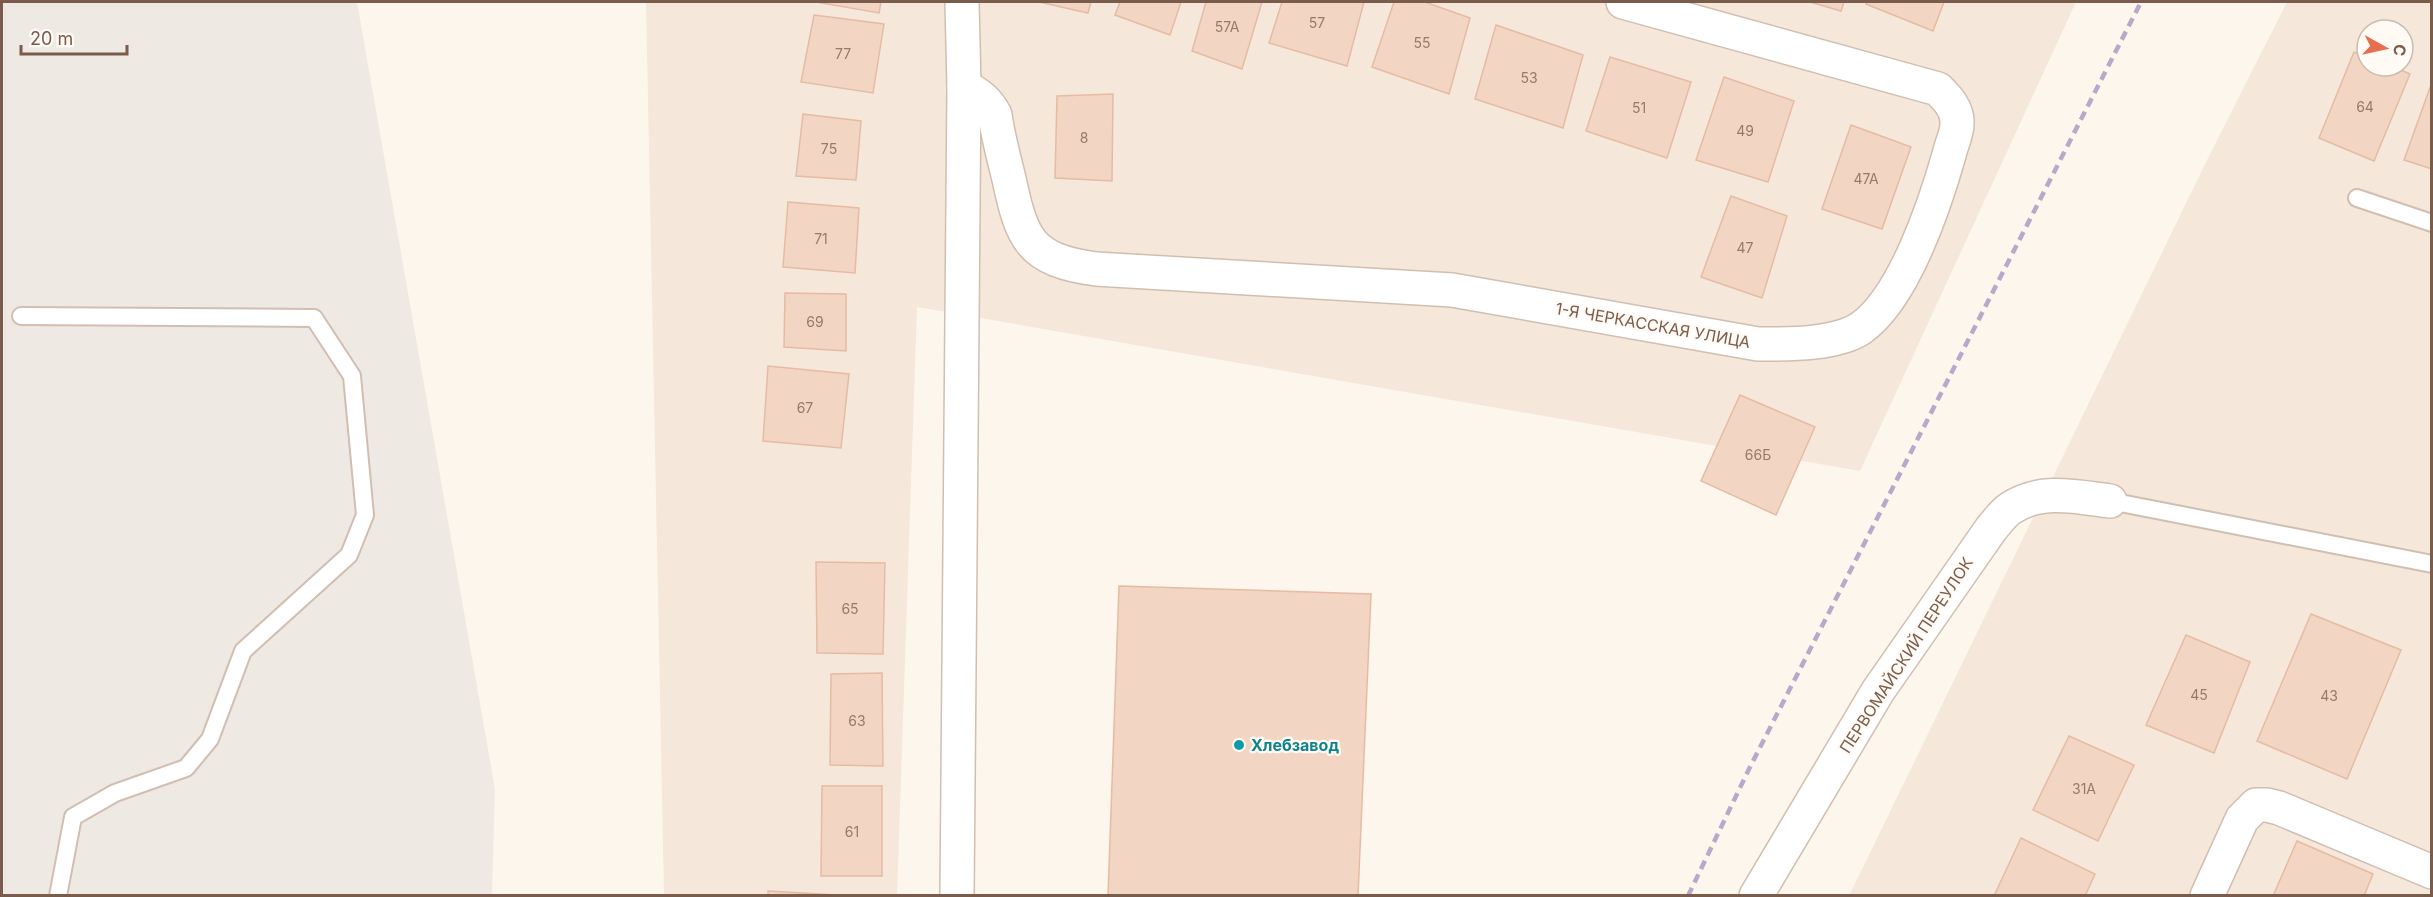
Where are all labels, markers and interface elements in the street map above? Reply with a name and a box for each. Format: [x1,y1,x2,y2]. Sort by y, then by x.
house number: 57 [1309,14,1325,31]
scale bar [21,18,128,56]
house number: 57А [1215,18,1240,35]
north arrow [2355,18,2415,78]
text: 20 m [30,28,73,49]
house number: 55 [1413,34,1431,51]
text: С [2389,43,2411,57]
house number: 77 [835,45,851,62]
house number: 53 [1520,69,1538,86]
house number: 64 [2356,98,2374,115]
house number: 51 [1632,99,1646,116]
house number: 49 [1736,122,1754,139]
house number: 8 [1080,129,1088,146]
house number: 75 [821,140,837,157]
house number: 47А [1853,170,1879,187]
house number: 71 [814,230,828,247]
house number: 47 [1737,239,1754,256]
street label: 1-Я ЧЕРКАССКАЯ УЛИЦА [1554,298,1752,352]
house number: 69 [806,313,824,330]
house number: 67 [797,399,813,416]
house number: 66Б [1745,446,1771,463]
street label: ПЕРВОМАЙСКИЙ ПЕРЕУЛОК [1835,553,1977,757]
house number: 65 [841,600,859,617]
house number: 45 [2190,686,2208,703]
house number: 43 [2320,687,2338,704]
house number: 63 [848,712,866,729]
place label: Хлебзавод [1251,735,1339,755]
marker: Хлебзавод [1232,738,1246,752]
house number: 31А [2072,780,2096,797]
house number: 61 [845,823,859,840]

